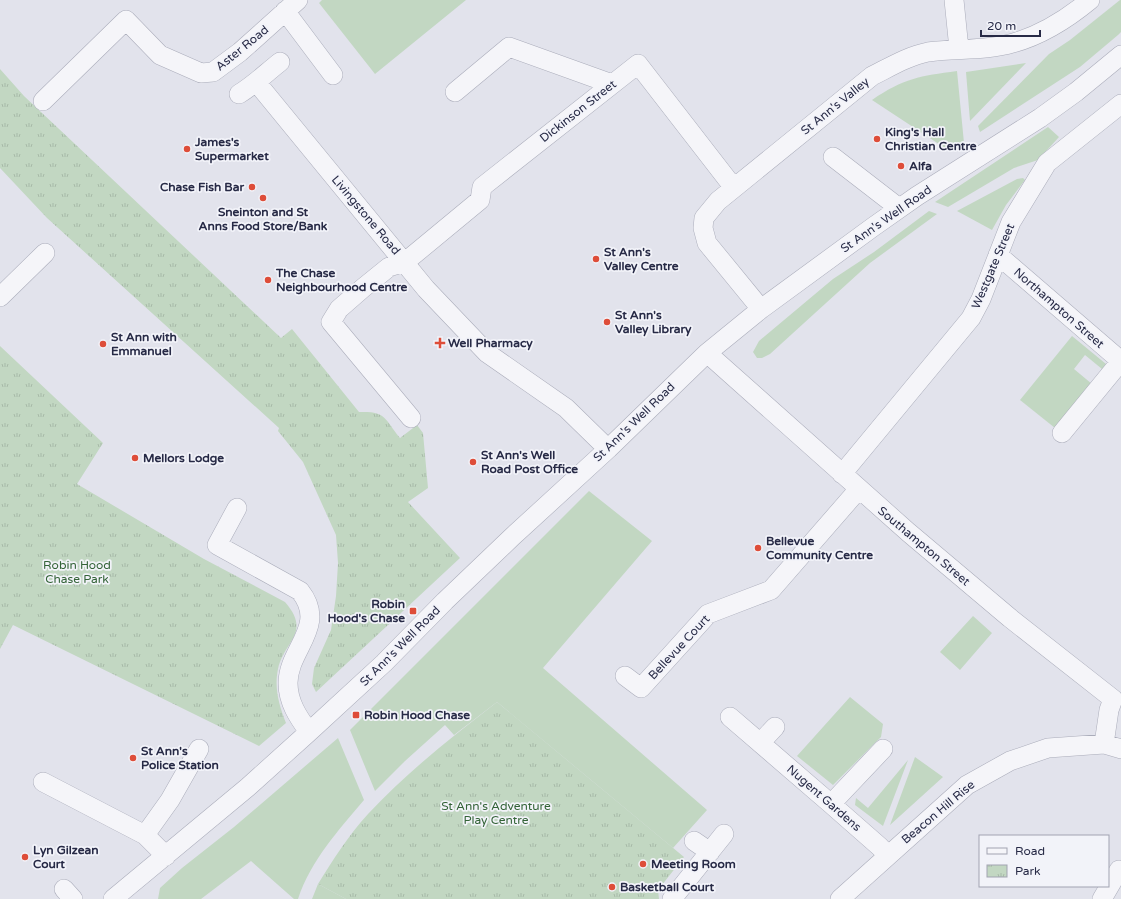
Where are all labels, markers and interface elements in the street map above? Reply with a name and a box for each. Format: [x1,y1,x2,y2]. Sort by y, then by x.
scale bar [981,12,1040,38]
text: 20 m [987,19,1016,33]
street label: Aster Road [213,22,271,74]
street label: St Ann's Valley [798,74,872,138]
street label: Dickinson Street [537,77,619,145]
place label: King's Hall Christian Centre [885,125,977,153]
marker: King's Hall Christian Centre [872,134,882,144]
place label: James's Supermarket [194,135,269,164]
marker: James's Supermarket [182,144,192,154]
place label: Alfa [909,159,932,173]
marker: Alfa [896,161,906,171]
street label: Livingstone Road [329,173,403,257]
place label: Chase Fish Bar [160,180,244,194]
marker: Chase Fish Bar [247,182,257,192]
street label: St Ann's Well Road [838,182,934,256]
marker: Sneinton and St Anns Food Store/Bank [258,193,268,203]
place label: Sneinton and St Anns Food Store/Bank [199,205,328,233]
street label: Westgate Street [969,221,1017,311]
place label: St Ann's Valley Centre [604,245,679,274]
marker: St Ann's Valley Centre [591,254,601,264]
street label: Northampton Street [1011,265,1107,351]
place label: The Chase Neighbourhood Centre [275,266,408,295]
marker: The Chase Neighbourhood Centre [263,275,273,285]
place label: St Ann's Valley Library [615,308,692,337]
marker: St Ann's Valley Library [602,317,612,327]
place label: St Ann with Emmanuel [111,330,177,358]
place label: Well Pharmacy [448,336,533,351]
marker: Well Pharmacy [435,338,445,348]
marker: St Ann with Emmanuel [98,339,108,349]
street label: St Ann's Well Road [590,380,678,464]
place label: St Ann's Well Road Post Office [481,448,578,476]
place label: Mellors Lodge [143,451,224,466]
marker: Mellors Lodge [130,453,140,463]
marker: St Ann's Well Road Post Office [468,457,478,467]
street label: Southampton Street [875,503,973,589]
place label: Bellevue Community Centre [766,534,873,563]
marker: Bellevue Community Centre [753,543,763,553]
park label: Robin Hood Chase Park [43,558,111,586]
place label: Robin Hood's Chase [327,597,405,625]
street label: St Ann's Well Road [357,603,443,689]
marker: Robin Hood's Chase [408,606,418,616]
street label: Bellevue Court [645,611,713,682]
place label: Robin Hood Chase [364,708,470,722]
marker: Robin Hood Chase [351,710,361,720]
place label: St Ann's Police Station [141,744,219,772]
marker: St Ann's Police Station [128,753,138,763]
street label: Nugent Gardens [784,762,864,834]
street label: Beacon Hill Rise [899,777,977,847]
park label: St Ann's Adventure Play Centre [441,799,551,827]
legend [979,835,1109,887]
place label: Lyn Gilzean Court [33,843,99,871]
text: Road [1015,844,1045,858]
marker: Lyn Gilzean Court [20,852,30,862]
place label: Meeting Room [651,857,736,872]
marker: Meeting Room [638,859,648,869]
text: Park [1015,864,1041,878]
place label: Basketball Court [620,880,714,894]
marker: Basketball Court [607,882,617,892]

